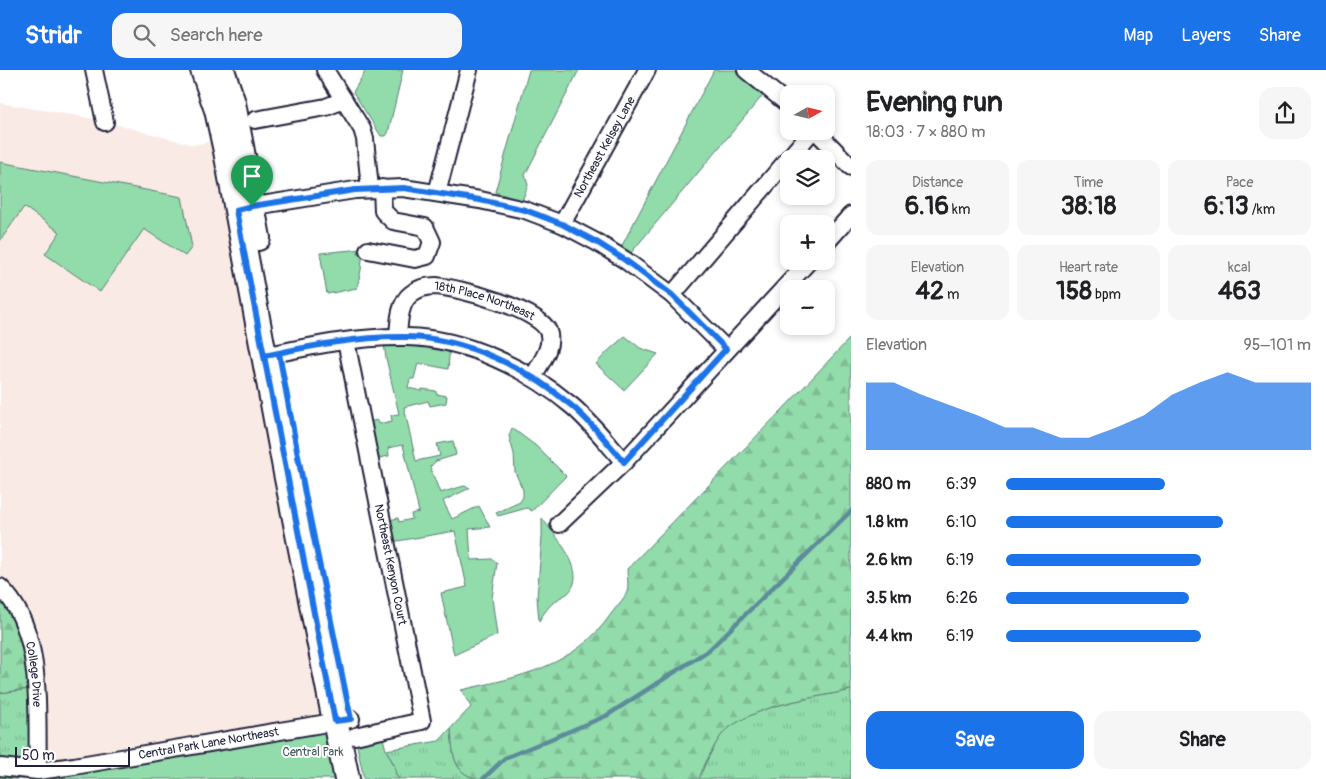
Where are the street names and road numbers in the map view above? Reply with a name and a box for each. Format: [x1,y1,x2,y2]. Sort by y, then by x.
street label: Northeast Kelsey Lane [571,94,639,200]
street label: 18th Place Northeast [434,278,538,324]
street label: Northeast Kenyon Court [371,503,410,627]
street label: College Drive [22,640,45,707]
street label: Central Park Lane Northeast [137,724,280,762]

